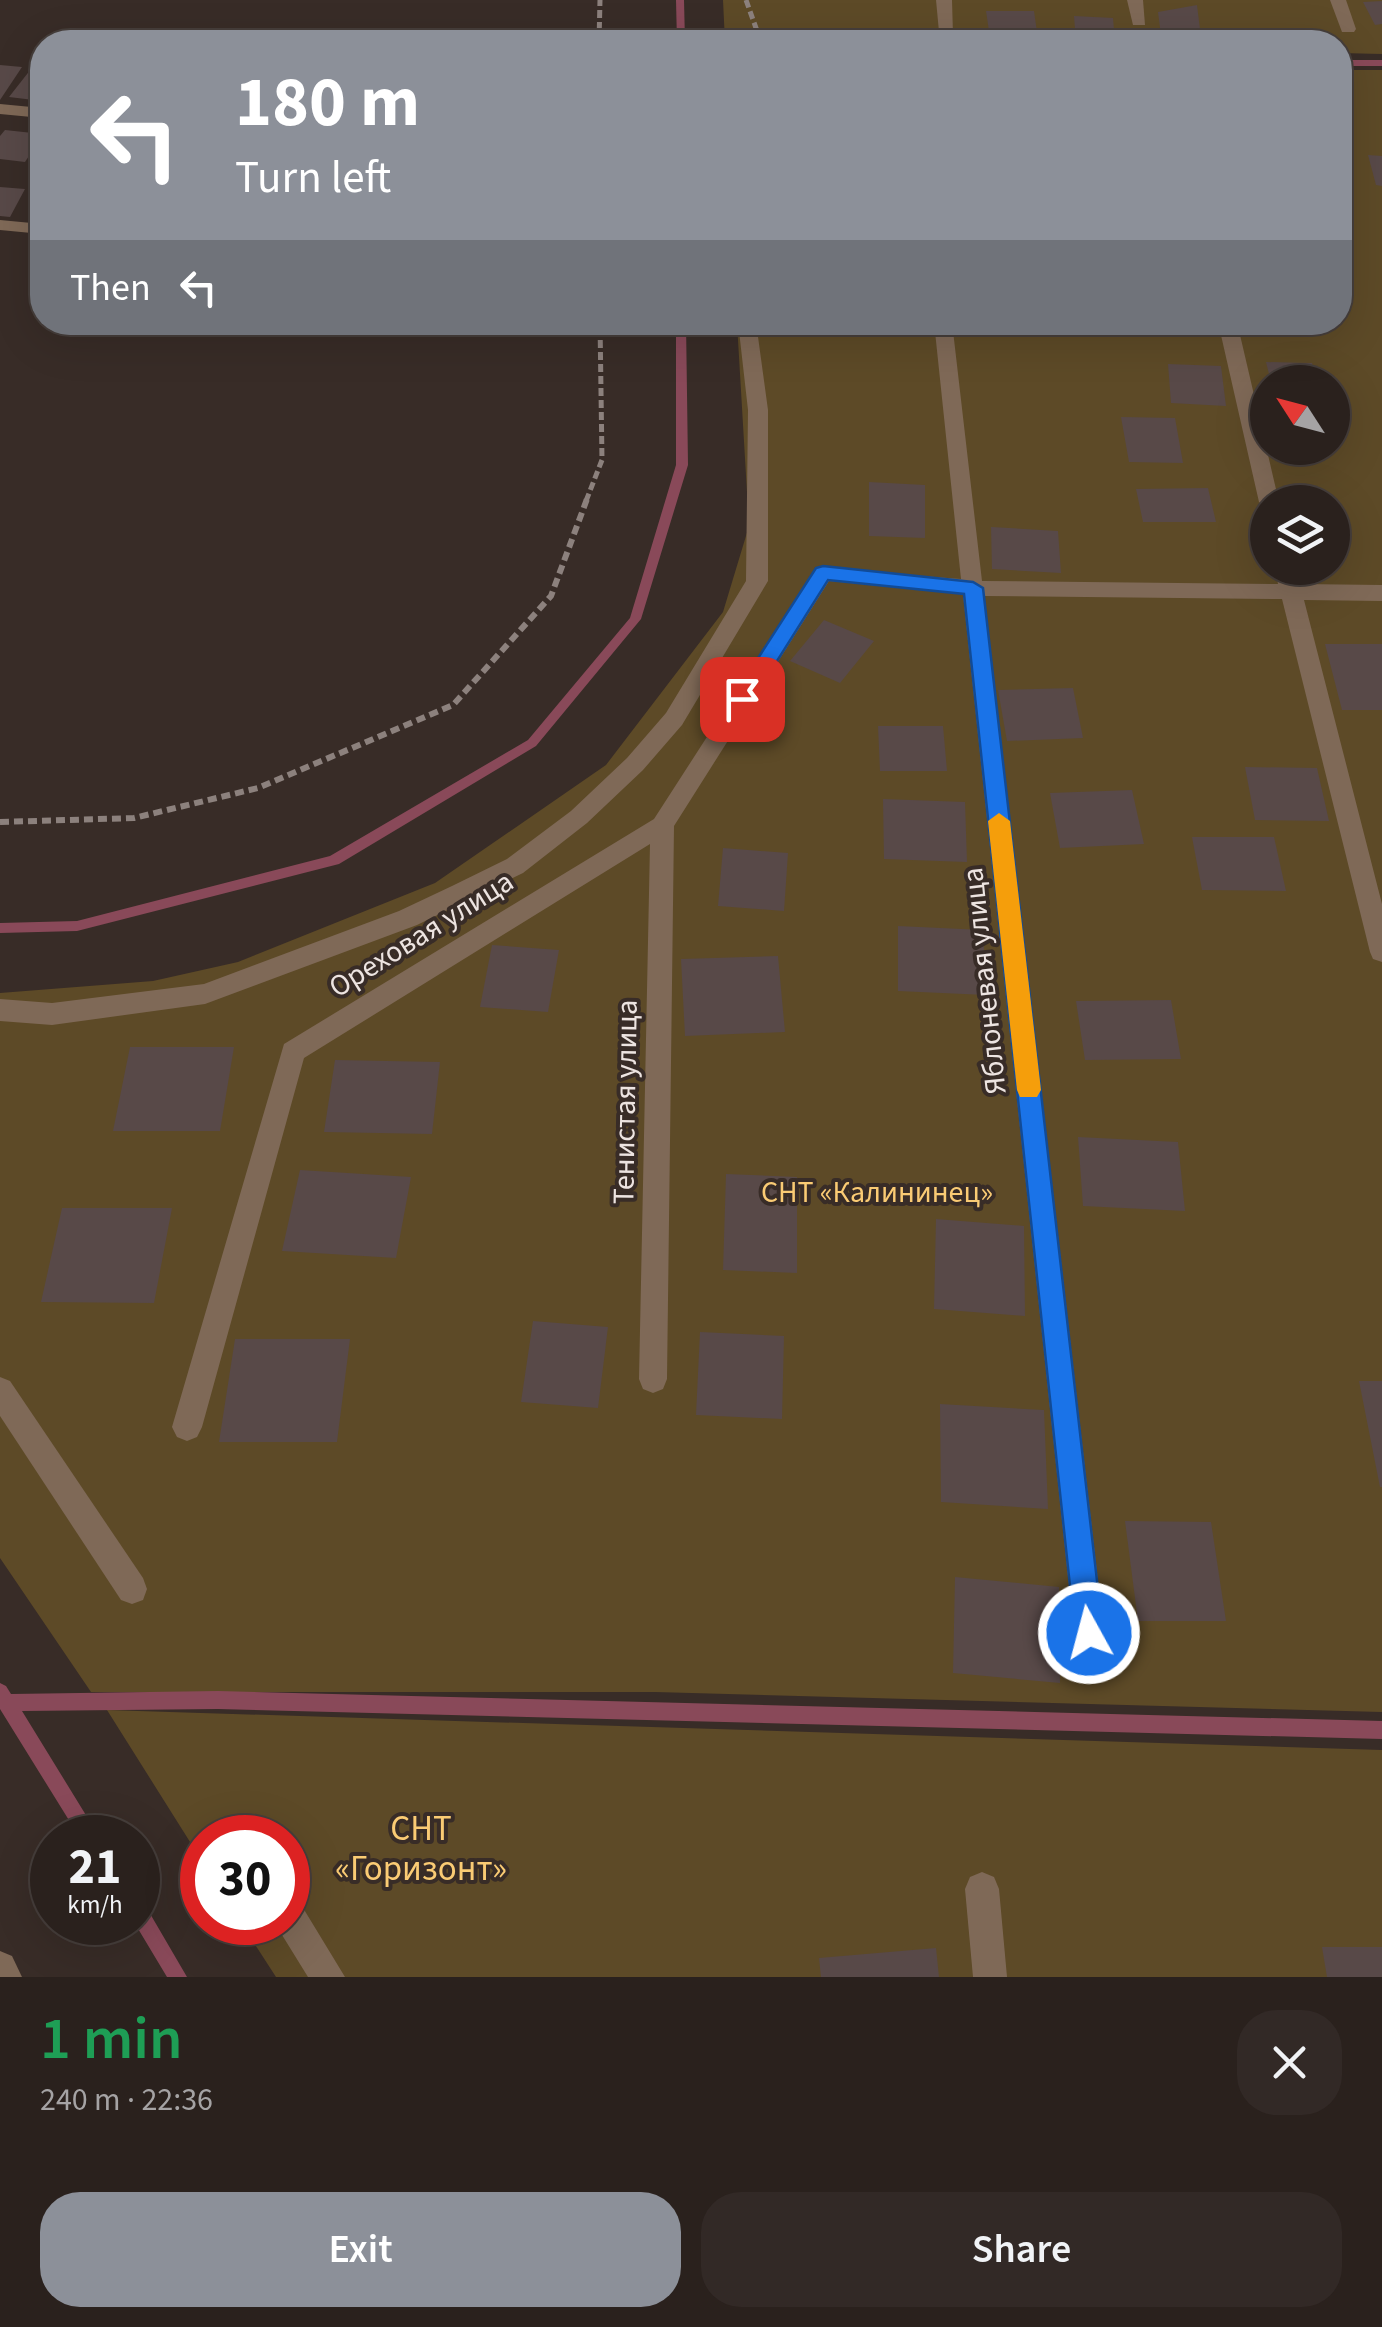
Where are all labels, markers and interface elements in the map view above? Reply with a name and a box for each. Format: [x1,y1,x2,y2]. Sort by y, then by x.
text: 180 m [235,53,420,153]
icon: left [70,70,200,200]
text: Turn left [235,146,391,210]
icon: left [171,260,226,315]
text: Then [70,261,151,315]
north arrow [1250,365,1350,465]
map controls [1250,365,1350,585]
button: layers [1250,485,1350,585]
pin [700,657,785,742]
icon: arrive [715,672,770,727]
street label: Ореховая улица [320,860,522,1009]
street label: Яблоневая улица [951,865,1018,1097]
street label: Тенистая улица [602,999,649,1205]
park label: СНТ «Калининец» [761,1171,993,1214]
position arrow [1037,1581,1141,1685]
park label: СНТ «Горизонт» [335,1804,507,1894]
speed limit sign: 30 [180,1815,310,1945]
text: 21 [69,1832,121,1903]
text: km/h [67,1887,123,1923]
text: 1 min [40,1997,183,2082]
button: close [1237,2010,1342,2115]
text: 240 m · 22:36 [40,2077,213,2123]
button: Exit [40,2192,681,2307]
button: Share [701,2192,1342,2307]

